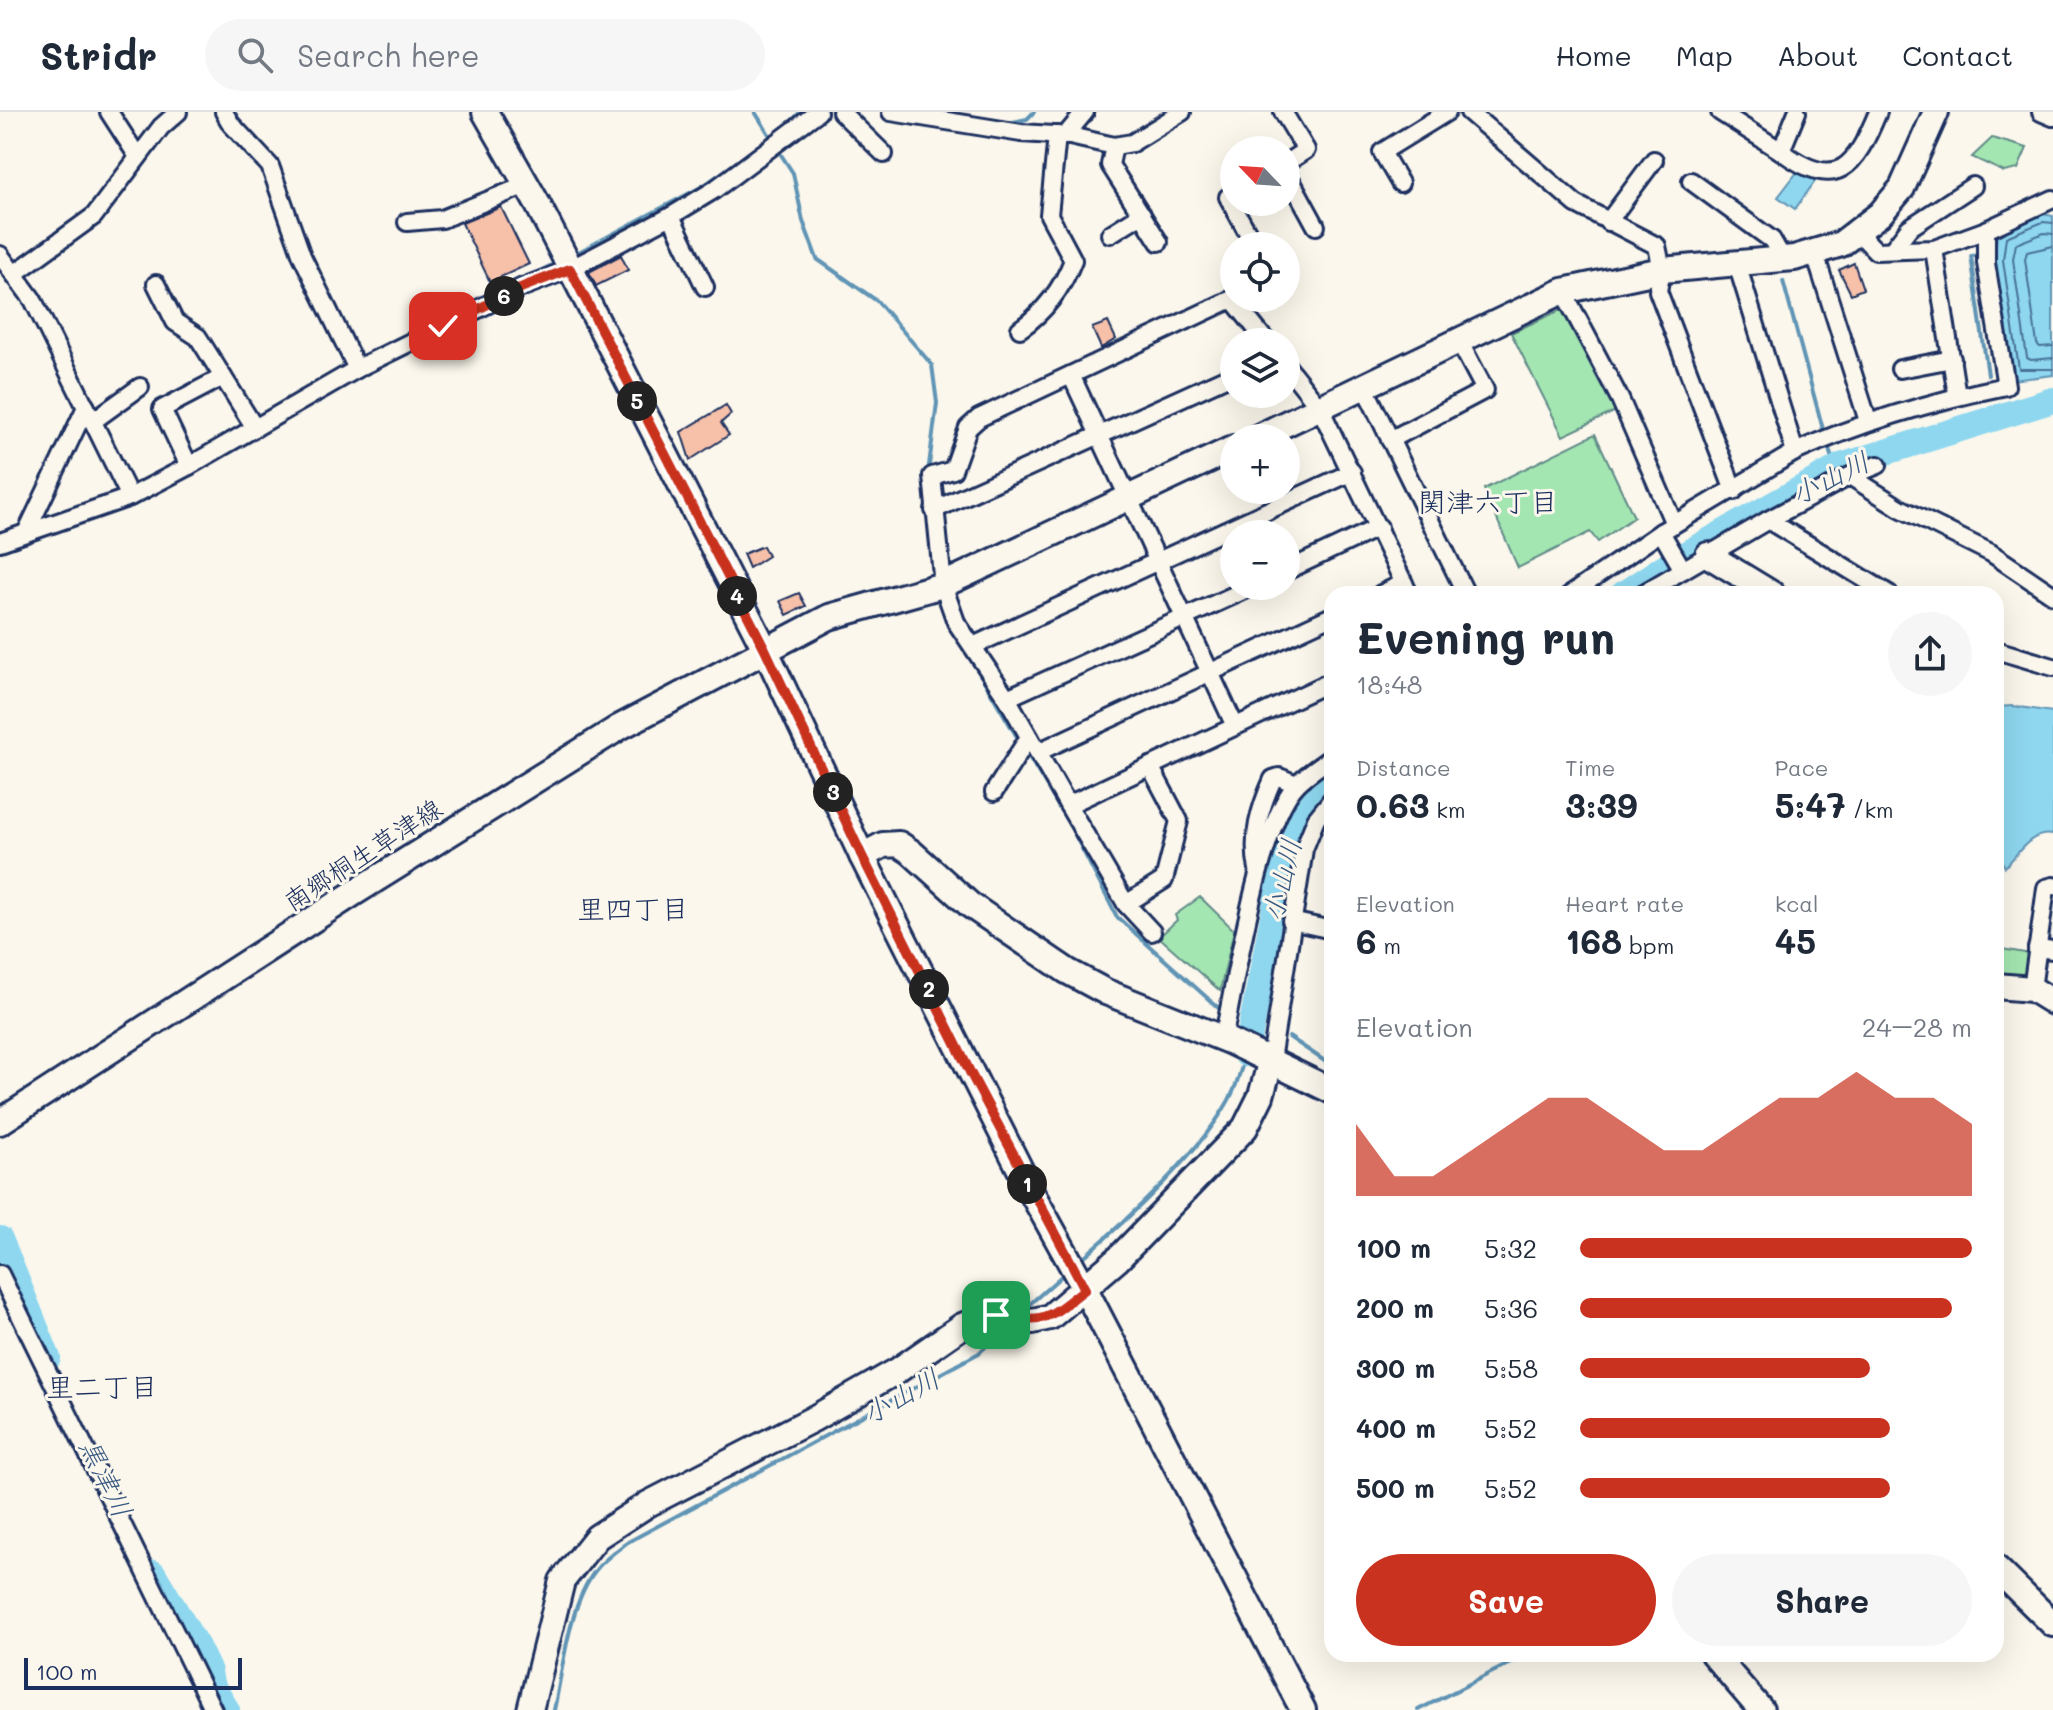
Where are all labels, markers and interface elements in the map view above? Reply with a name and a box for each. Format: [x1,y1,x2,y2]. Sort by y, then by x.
search box [205,19,765,91]
text: Stridr [40,30,157,80]
icon: search [233,33,277,77]
text: Search here [297,35,480,75]
text: Home [1556,37,1632,73]
text: Map [1676,37,1733,73]
text: About [1777,37,1858,73]
text: Contact [1902,37,2013,73]
north arrow [1220,136,1300,216]
map controls [1220,136,1300,600]
button: locate [1220,232,1300,312]
pin: 6 [484,276,524,316]
text: 6 [497,281,511,310]
pin [409,292,477,360]
icon: check [421,304,465,348]
button: layers [1220,328,1300,408]
pin: 5 [617,381,657,421]
text: 5 [631,386,643,415]
button: + [1220,424,1300,504]
water label: 小山川 [1784,443,1875,512]
district label: 関津六丁目 [1418,483,1558,519]
button: − [1220,520,1300,600]
pin: 4 [717,576,757,616]
text: 4 [730,581,744,610]
text: Evening run [1356,608,1615,665]
button: share [1888,612,1972,696]
text: 18:48 [1356,667,1422,701]
text: Distance [1356,753,1451,782]
text: Time [1565,753,1615,782]
text: Pace [1775,753,1828,782]
pin: 3 [813,772,853,812]
text: 3 [826,777,840,806]
text: 0.63 [1356,782,1429,827]
text: 3:39 [1565,782,1637,827]
text: 5:47 [1775,782,1846,827]
street label: 南郷桐生草津線 [277,790,448,918]
text: km [1429,795,1466,824]
text: /km [1846,795,1894,824]
water label: 小山川 [1253,835,1309,925]
text: Elevation [1356,889,1455,918]
text: Heart rate [1565,889,1684,918]
text: kcal [1775,889,1819,918]
district label: 里四丁目 [577,890,689,926]
text: 6 [1356,918,1377,963]
text: 168 [1565,918,1622,963]
text: 45 [1775,918,1816,963]
text: m [1377,931,1401,960]
text: bpm [1622,931,1674,960]
pin: 2 [909,969,949,1009]
text: 2 [923,974,935,1003]
text: Elevation [1356,1010,1473,1044]
text: 24–28 m [1862,1010,1972,1044]
pin: 1 [1007,1164,1047,1204]
text: 1 [1022,1169,1032,1198]
text: 100 m [1356,1231,1431,1265]
text: 5:32 [1484,1231,1537,1265]
pin [962,1281,1030,1349]
text: 200 m [1356,1291,1434,1325]
text: 5:36 [1484,1291,1538,1325]
icon: arrive [974,1293,1018,1337]
text: 300 m [1356,1351,1435,1385]
text: 5:58 [1484,1351,1538,1385]
water label: 小山川 [855,1359,946,1431]
district label: 里二丁目 [46,1368,158,1404]
text: 400 m [1356,1411,1436,1445]
text: 5:52 [1484,1411,1537,1445]
water label: 黒津川 [72,1432,141,1523]
text: 500 m [1356,1471,1435,1505]
text: 5:52 [1484,1471,1537,1505]
button: Save [1356,1554,1656,1646]
button: Share [1672,1554,1972,1646]
scale bar [24,1654,242,1690]
text: 100 m [36,1657,98,1686]

